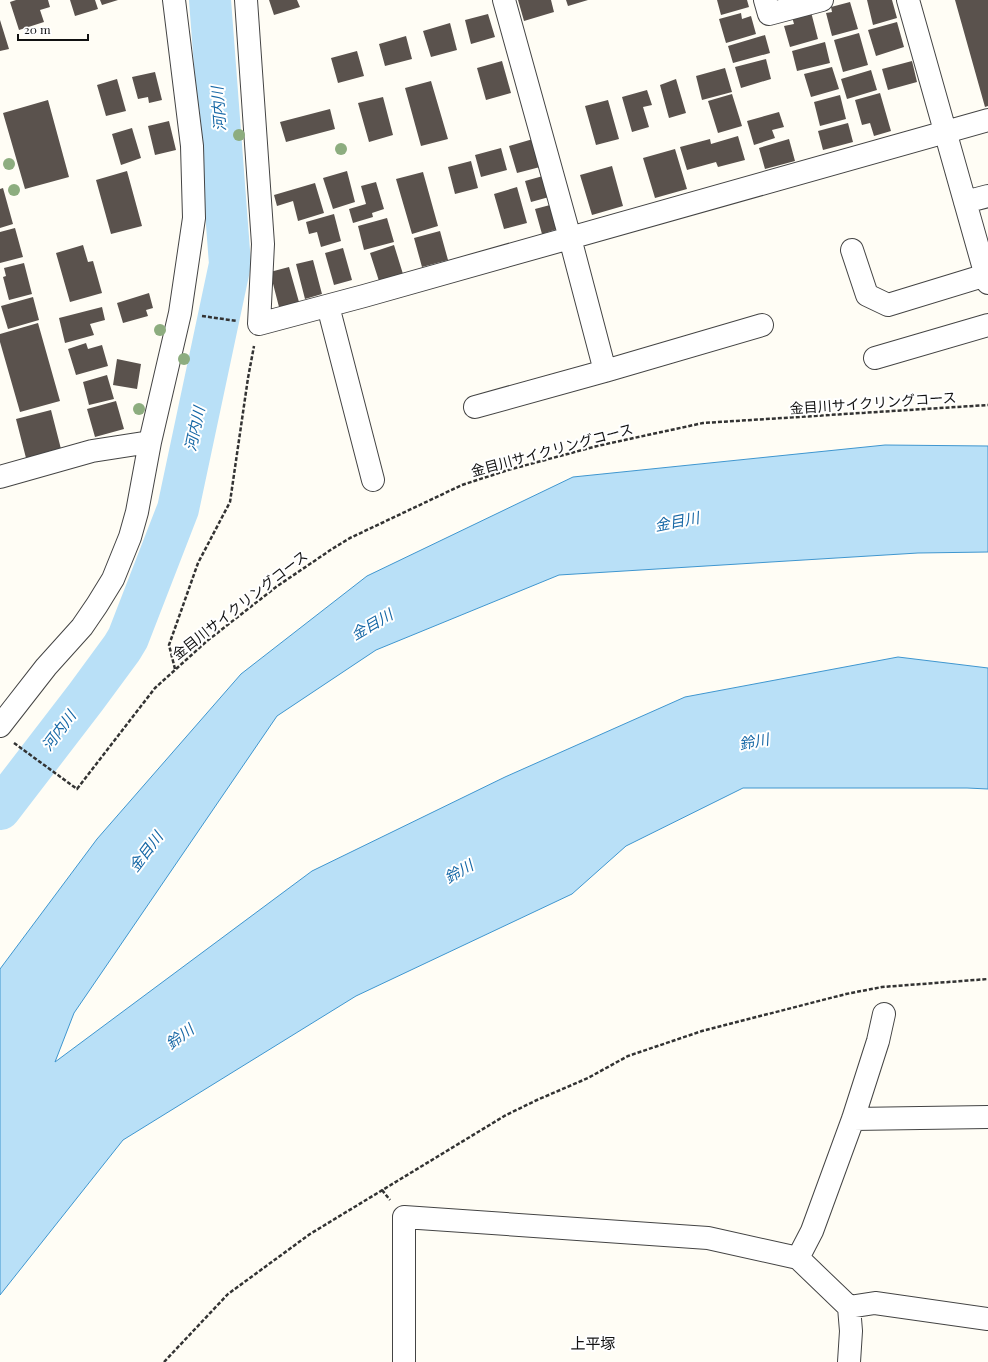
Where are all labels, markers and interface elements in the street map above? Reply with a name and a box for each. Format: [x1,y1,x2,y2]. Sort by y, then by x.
scale bar [18,16,88,42]
text: 20 m [24,21,51,37]
water label: 河内川 [206,84,230,132]
street label: 金目川サイクリングコース [789,387,957,418]
water label: 河内川 [180,403,209,453]
street label: 金目川サイクリングコース [469,419,635,480]
water label: 金目川 [653,507,703,535]
street label: 金目川サイクリングコース [168,546,311,664]
water label: 金目川 [347,603,398,644]
water label: 河内川 [37,705,81,754]
water label: 鈴川 [737,728,772,754]
water label: 金目川 [124,826,168,875]
water label: 鈴川 [441,854,478,887]
water label: 鈴川 [161,1018,199,1053]
district label: 上平塚 [570,1333,616,1353]

